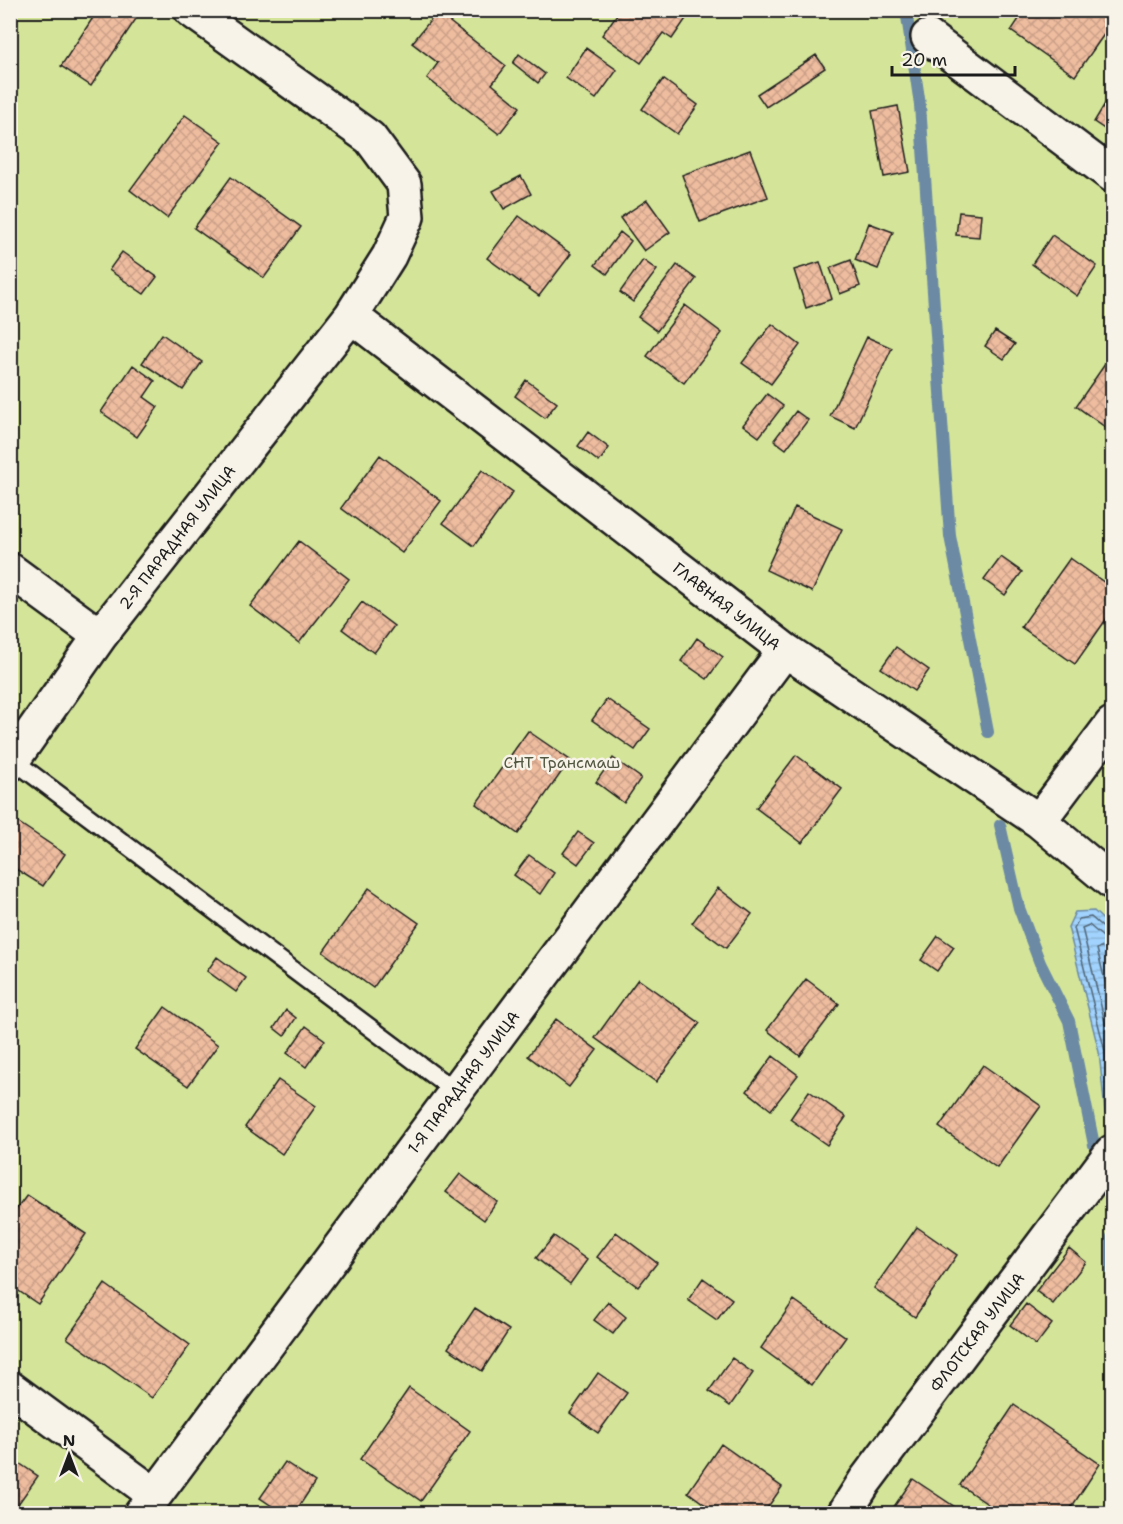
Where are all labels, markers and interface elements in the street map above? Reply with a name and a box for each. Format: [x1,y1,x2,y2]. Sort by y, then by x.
scale bar [892,39,1015,77]
text: 20 m [901,48,947,72]
street label: 2-Я ПАРАДНАЯ УЛИЦА [114,461,240,614]
street label: ГЛАВНАЯ УЛИЦА [669,558,785,655]
park label: СНТ Трансмаш [504,752,620,773]
street label: 1-Я ПАРАДНАЯ УЛИЦА [403,1007,524,1158]
street label: ФЛОТСКАЯ УЛИЦА [926,1268,1029,1396]
north arrow [39,1425,99,1485]
text: N [63,1430,75,1451]

